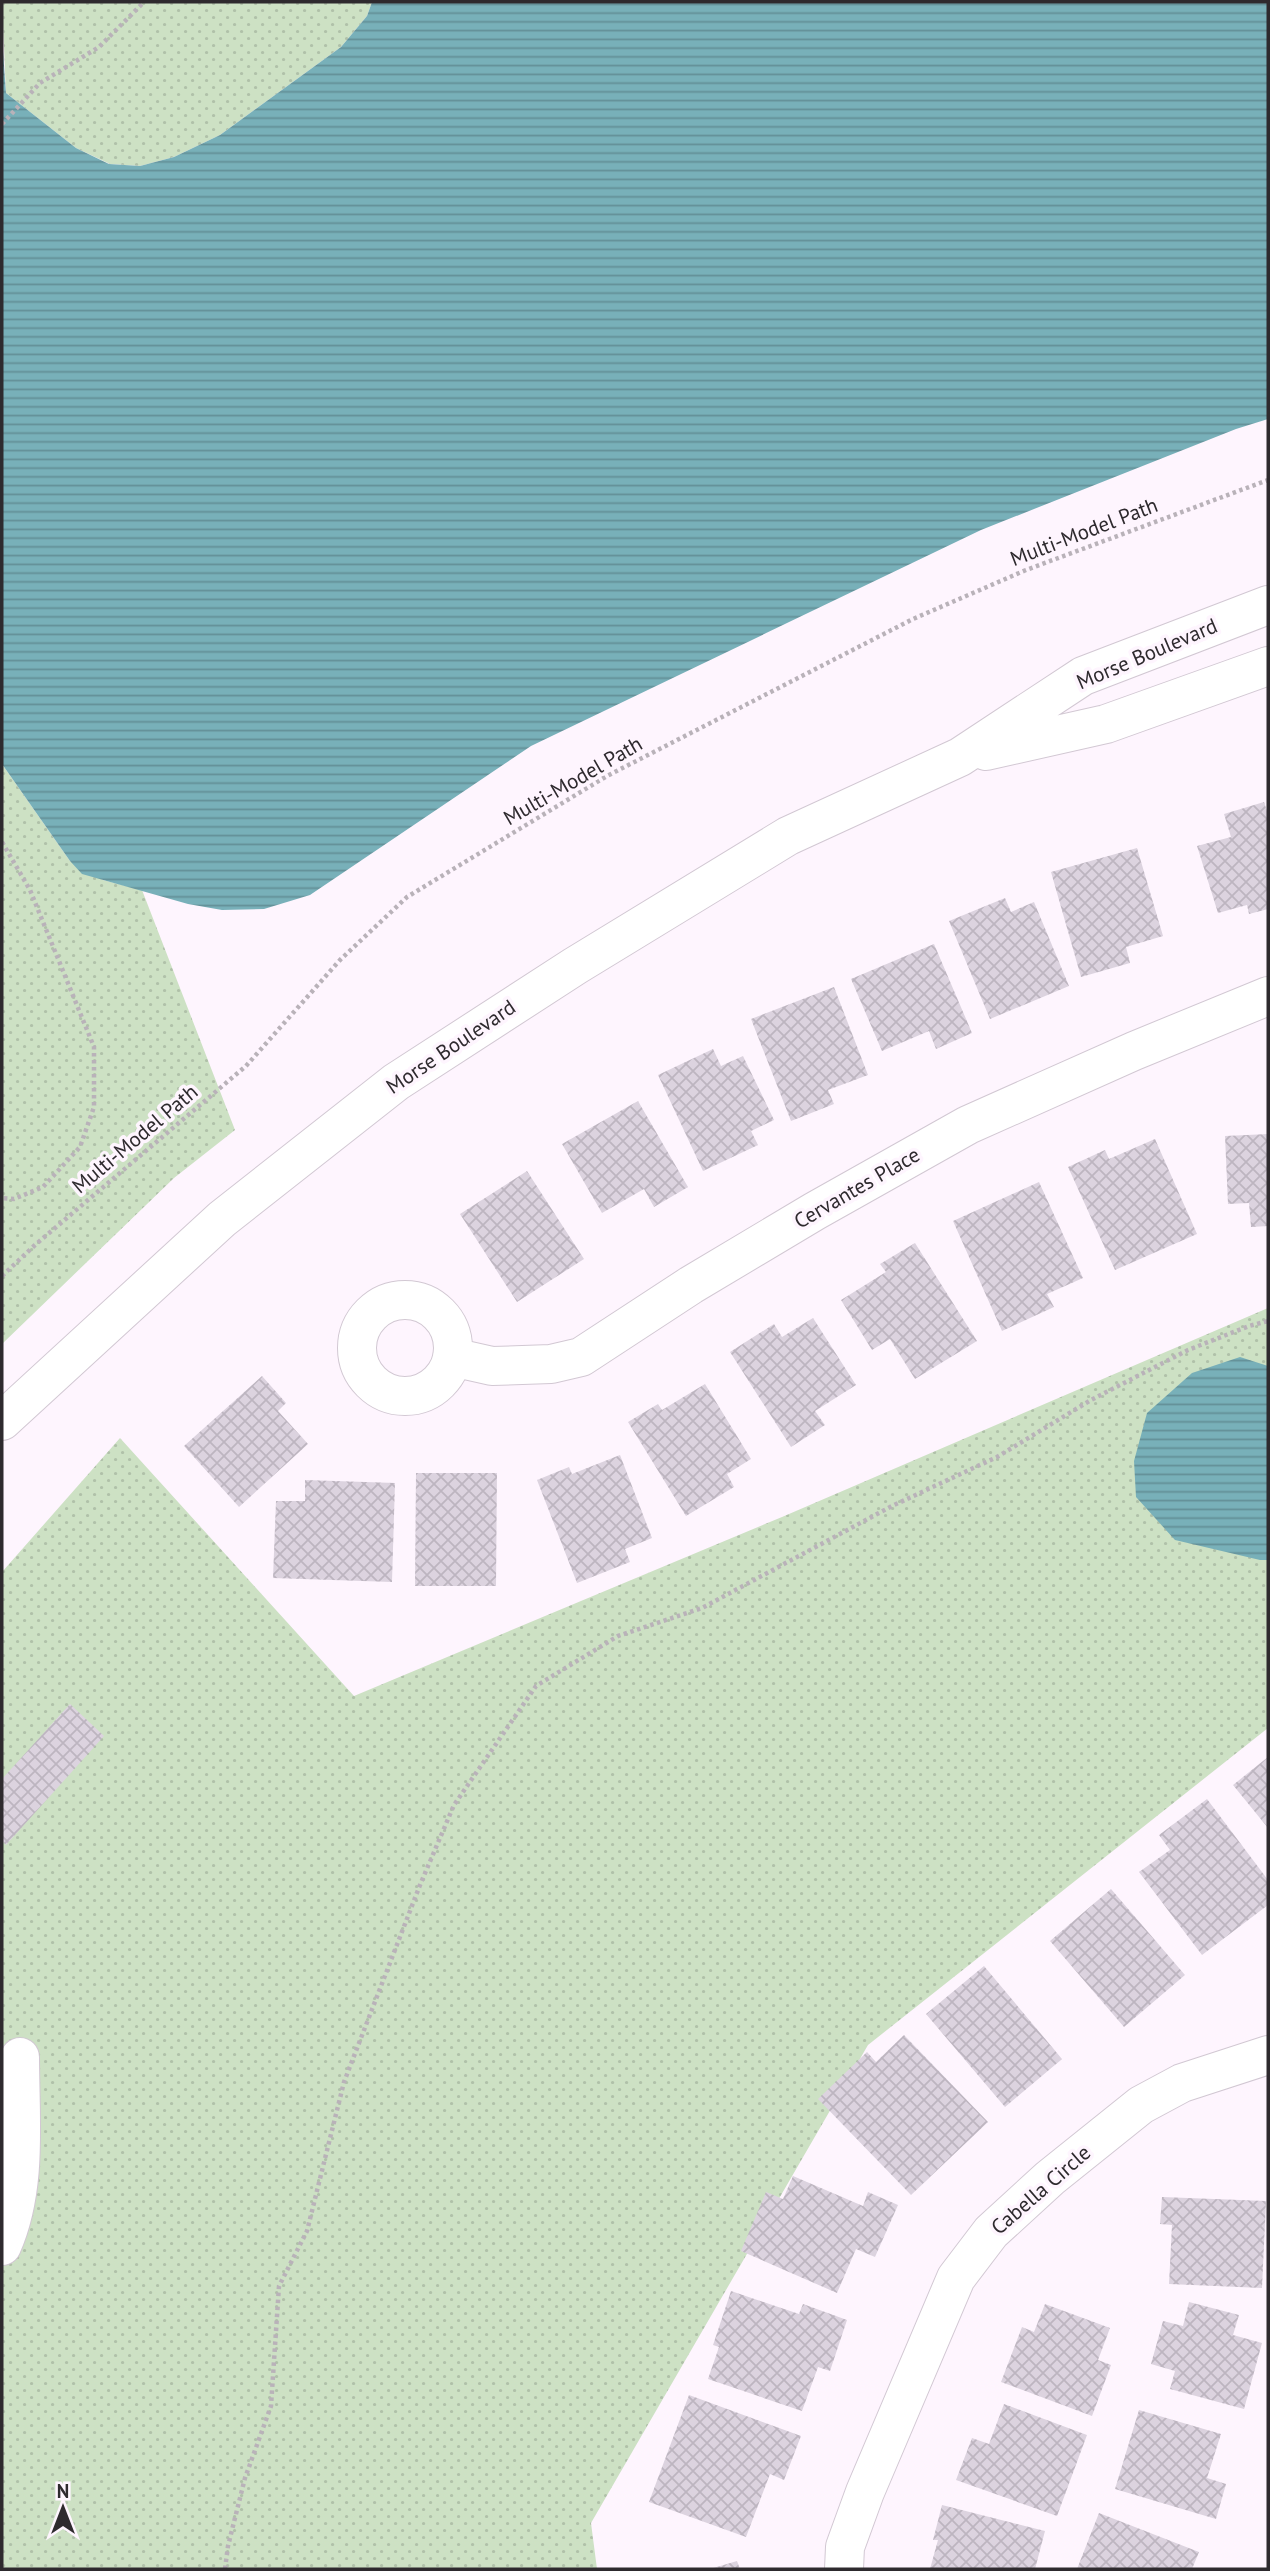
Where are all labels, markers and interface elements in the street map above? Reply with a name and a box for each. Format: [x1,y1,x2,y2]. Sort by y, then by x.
street label: Multi-Model Path [1006,491,1161,572]
street label: Morse Boulevard [1072,612,1221,695]
street label: Multi-Model Path [498,730,647,831]
street label: Morse Boulevard [381,993,521,1100]
street label: Multi-Model Path [66,1078,203,1199]
street label: Cervantes Place [789,1141,925,1235]
street label: Cabella Circle [985,2139,1096,2240]
north arrow [28,2473,98,2543]
text: N [57,2479,69,2503]

